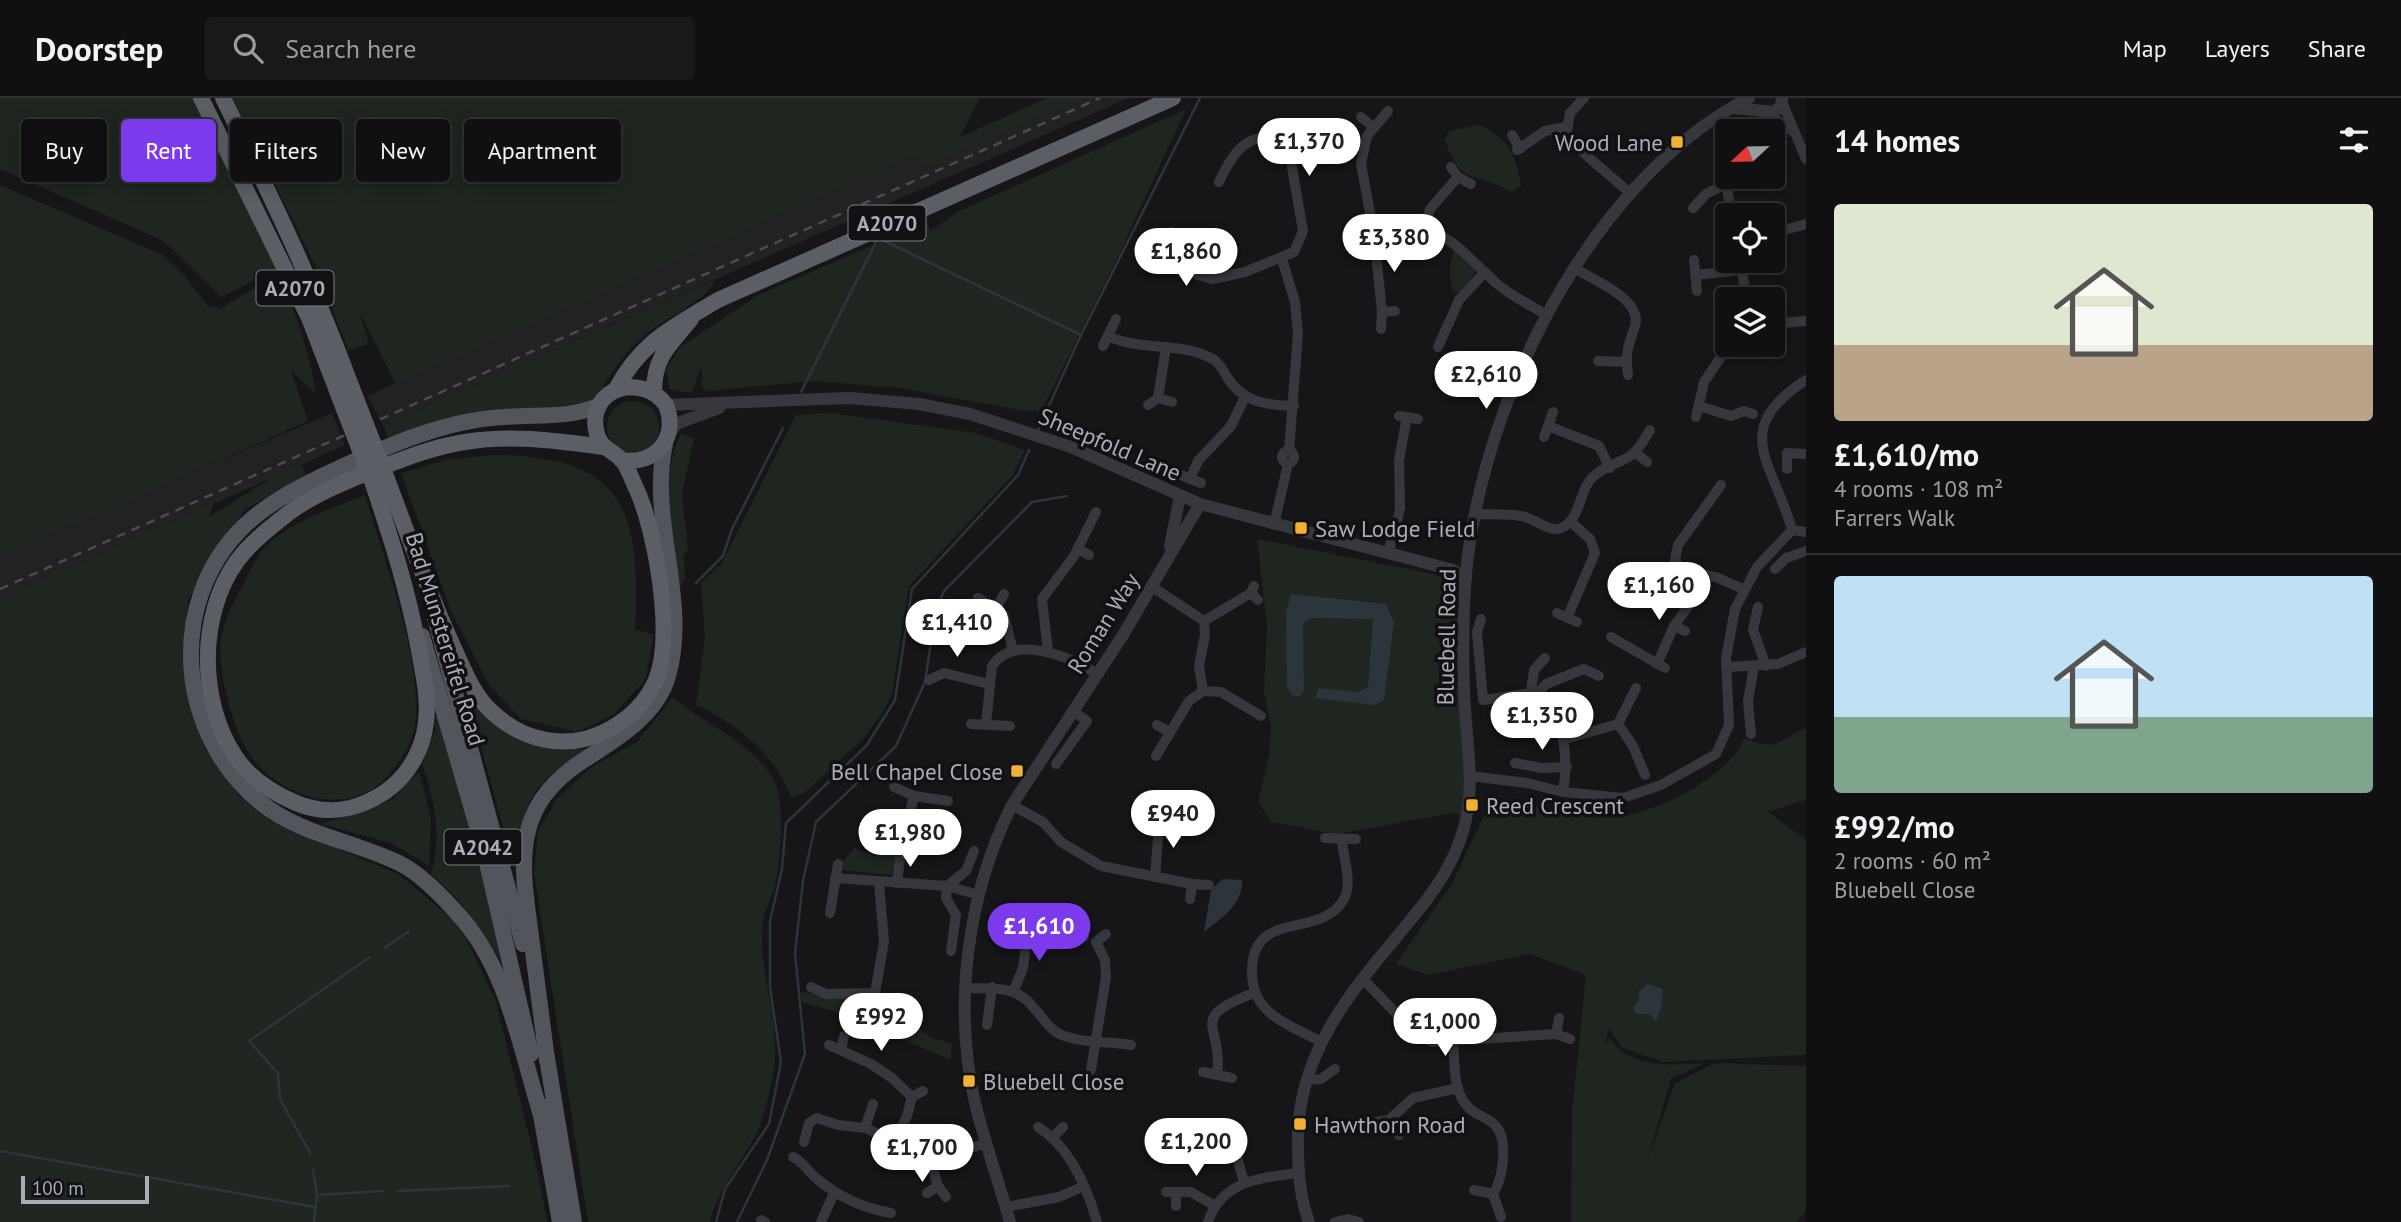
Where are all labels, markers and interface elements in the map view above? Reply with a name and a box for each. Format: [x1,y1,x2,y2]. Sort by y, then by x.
search box [205,17,695,80]
text: Doorstep [35,27,163,70]
icon: search [229,29,267,67]
text: Search here [285,32,416,65]
text: Map [2123,33,2167,64]
text: Layers [2205,33,2270,64]
text: Share [2308,33,2366,64]
pin: £1,370 [1252,118,1366,178]
chip: Buy [21,119,107,182]
chip: Rent [121,119,216,182]
chip: Filters [230,119,342,182]
chip: New [356,119,450,182]
chip: Apartment [464,119,621,182]
north arrow [1715,119,1785,189]
map controls [1715,119,1785,357]
text: 14 homes [1834,121,1960,160]
icon: filters [2335,121,2373,159]
text: £1,370 [1273,126,1345,155]
place label: Wood Lane [1555,128,1663,157]
marker: Wood Lane [1669,134,1685,150]
button: locate [1715,203,1785,273]
road number: A2070 [848,206,926,240]
pin: £3,380 [1337,214,1451,274]
text: £3,380 [1358,222,1430,251]
pin: £1,860 [1129,228,1243,288]
text: £1,860 [1150,236,1222,265]
icon: home [2041,249,2167,375]
road number: A2070 [256,270,334,306]
button: layers [1715,287,1785,357]
pin: £2,610 [1429,352,1543,411]
text: £2,610 [1450,359,1522,388]
street label: Sheepfold Lane [1034,401,1186,487]
text: £1,610/mo [1834,435,1979,474]
text: 4 rooms · 108 m² [1834,474,2003,503]
text: Farrers Walk [1834,503,1955,532]
place label: Saw Lodge Field [1315,514,1475,543]
marker: Saw Lodge Field [1293,520,1309,536]
street label: Bad Munstereifel Road [400,529,492,749]
pin: £1,160 [1602,562,1716,622]
street label: Roman Way [1061,567,1146,679]
street label: Bluebell Road [1430,568,1462,706]
text: £1,160 [1623,570,1695,599]
pin: £1,410 [900,600,1014,659]
text: £1,410 [921,607,993,636]
icon: home [2041,621,2167,747]
pin: £1,350 [1485,692,1599,752]
text: £1,350 [1506,700,1578,729]
place label: Bell Chapel Close [831,757,1003,786]
marker: Bell Chapel Close [1009,763,1025,779]
pin: £940 [1132,790,1214,850]
place label: Reed Crescent [1486,791,1624,820]
marker: Reed Crescent [1464,797,1480,813]
text: £940 [1147,798,1199,827]
text: £992/mo [1834,807,1955,846]
pin: £1,980 [853,810,967,869]
text: £1,980 [874,817,946,846]
road number: A2042 [444,830,522,864]
text: 2 rooms · 60 m² [1834,846,1991,875]
text: Bluebell Close [1834,875,1975,904]
pin: £1,610 [982,904,1096,963]
text: £1,610 [1003,911,1075,940]
pin: £992 [840,993,922,1053]
pin: £1,000 [1388,998,1502,1058]
text: £992 [855,1001,907,1030]
text: £1,000 [1409,1006,1481,1035]
place label: Bluebell Close [983,1067,1124,1096]
marker: Bluebell Close [961,1073,977,1089]
place label: Hawthorn Road [1314,1110,1466,1139]
marker: Hawthorn Road [1292,1116,1308,1132]
pin: £1,200 [1139,1118,1253,1178]
pin: £1,700 [865,1124,979,1184]
text: £1,200 [1160,1126,1232,1155]
text: £1,700 [886,1132,958,1161]
scale bar [21,1173,149,1205]
text: 100 m [32,1176,84,1200]

